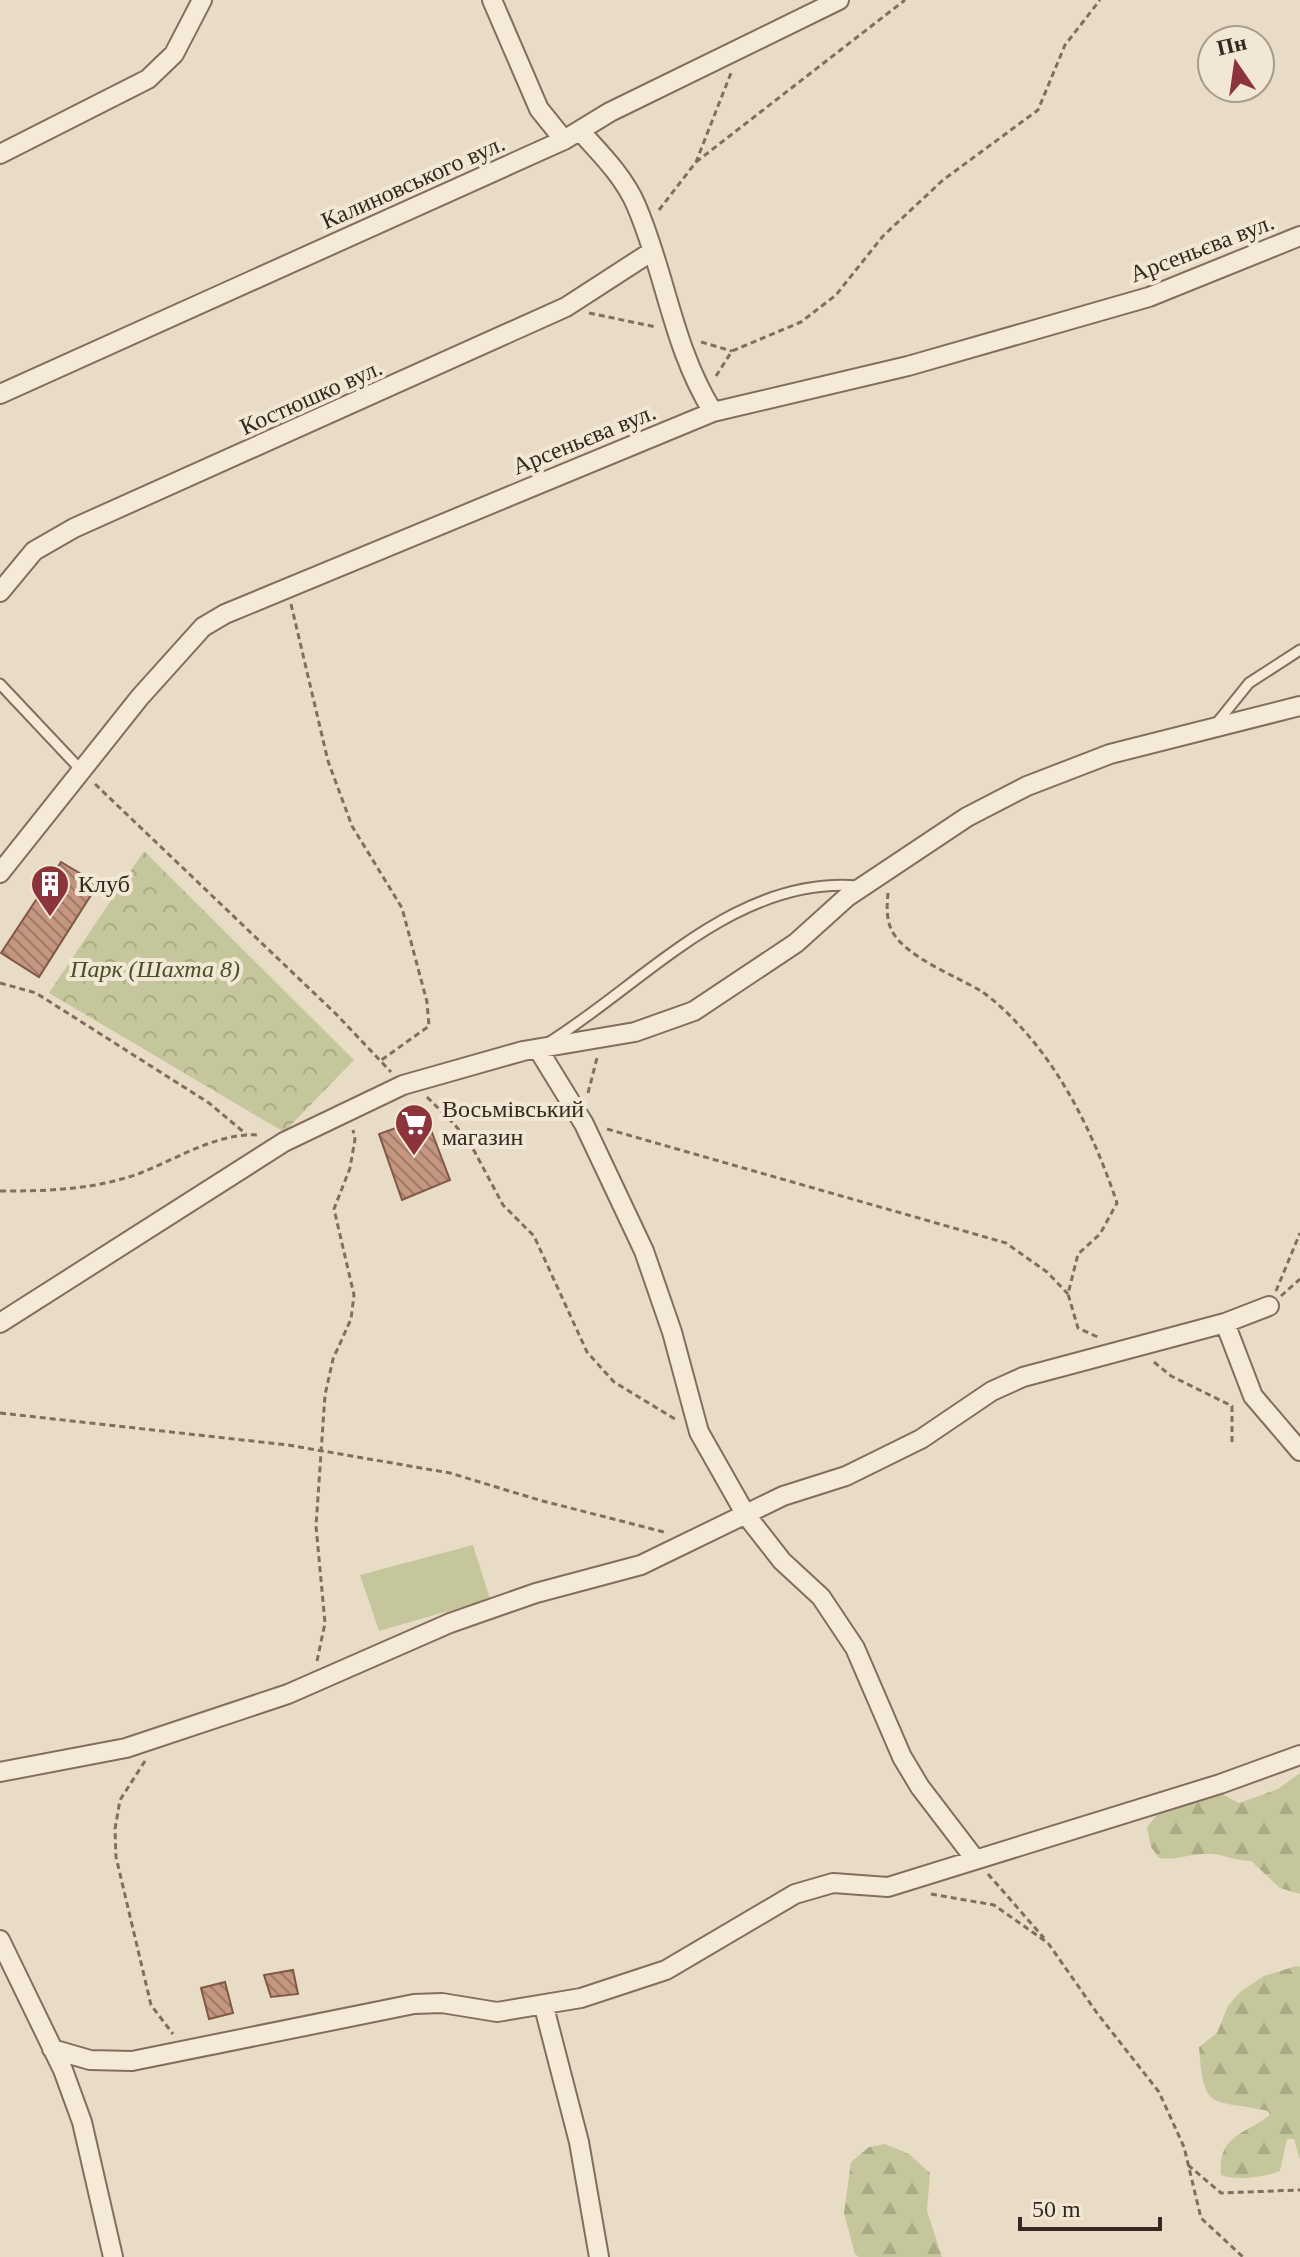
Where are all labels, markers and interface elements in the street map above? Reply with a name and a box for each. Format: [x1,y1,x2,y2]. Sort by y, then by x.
north arrow [1196,24,1276,104]
text: Пн [1214,29,1249,61]
street label: Калиновського вул. [317,130,509,234]
street label: Арсеньєва вул. [1126,209,1278,287]
street label: Костюшко вул. [236,354,386,440]
street label: Арсеньєва вул. [509,398,659,480]
building icon: Клуб [29,863,71,918]
place label: Клуб [78,871,130,897]
park label: Парк (Шахта 8) [69,956,240,982]
place label: Восьмівський магазин [442,1096,584,1150]
supermarket icon: Восьмівський магазин [393,1102,435,1157]
scale bar [1020,2181,1160,2231]
text: 50 m [1032,2196,1081,2222]

